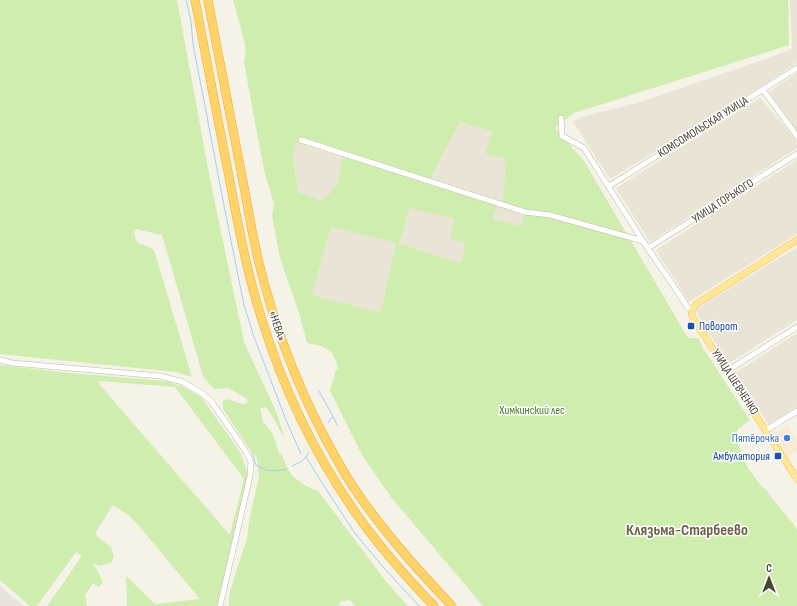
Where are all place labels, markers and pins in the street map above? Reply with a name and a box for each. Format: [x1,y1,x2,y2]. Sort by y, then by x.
place label: Поворот [699,319,738,334]
marker: Поворот [686,321,696,331]
place label: Пятёрочка [732,431,779,446]
marker: Пятёрочка [782,433,792,443]
place label: Амбулатория [712,449,770,464]
marker: Амбулатория [773,451,783,461]

